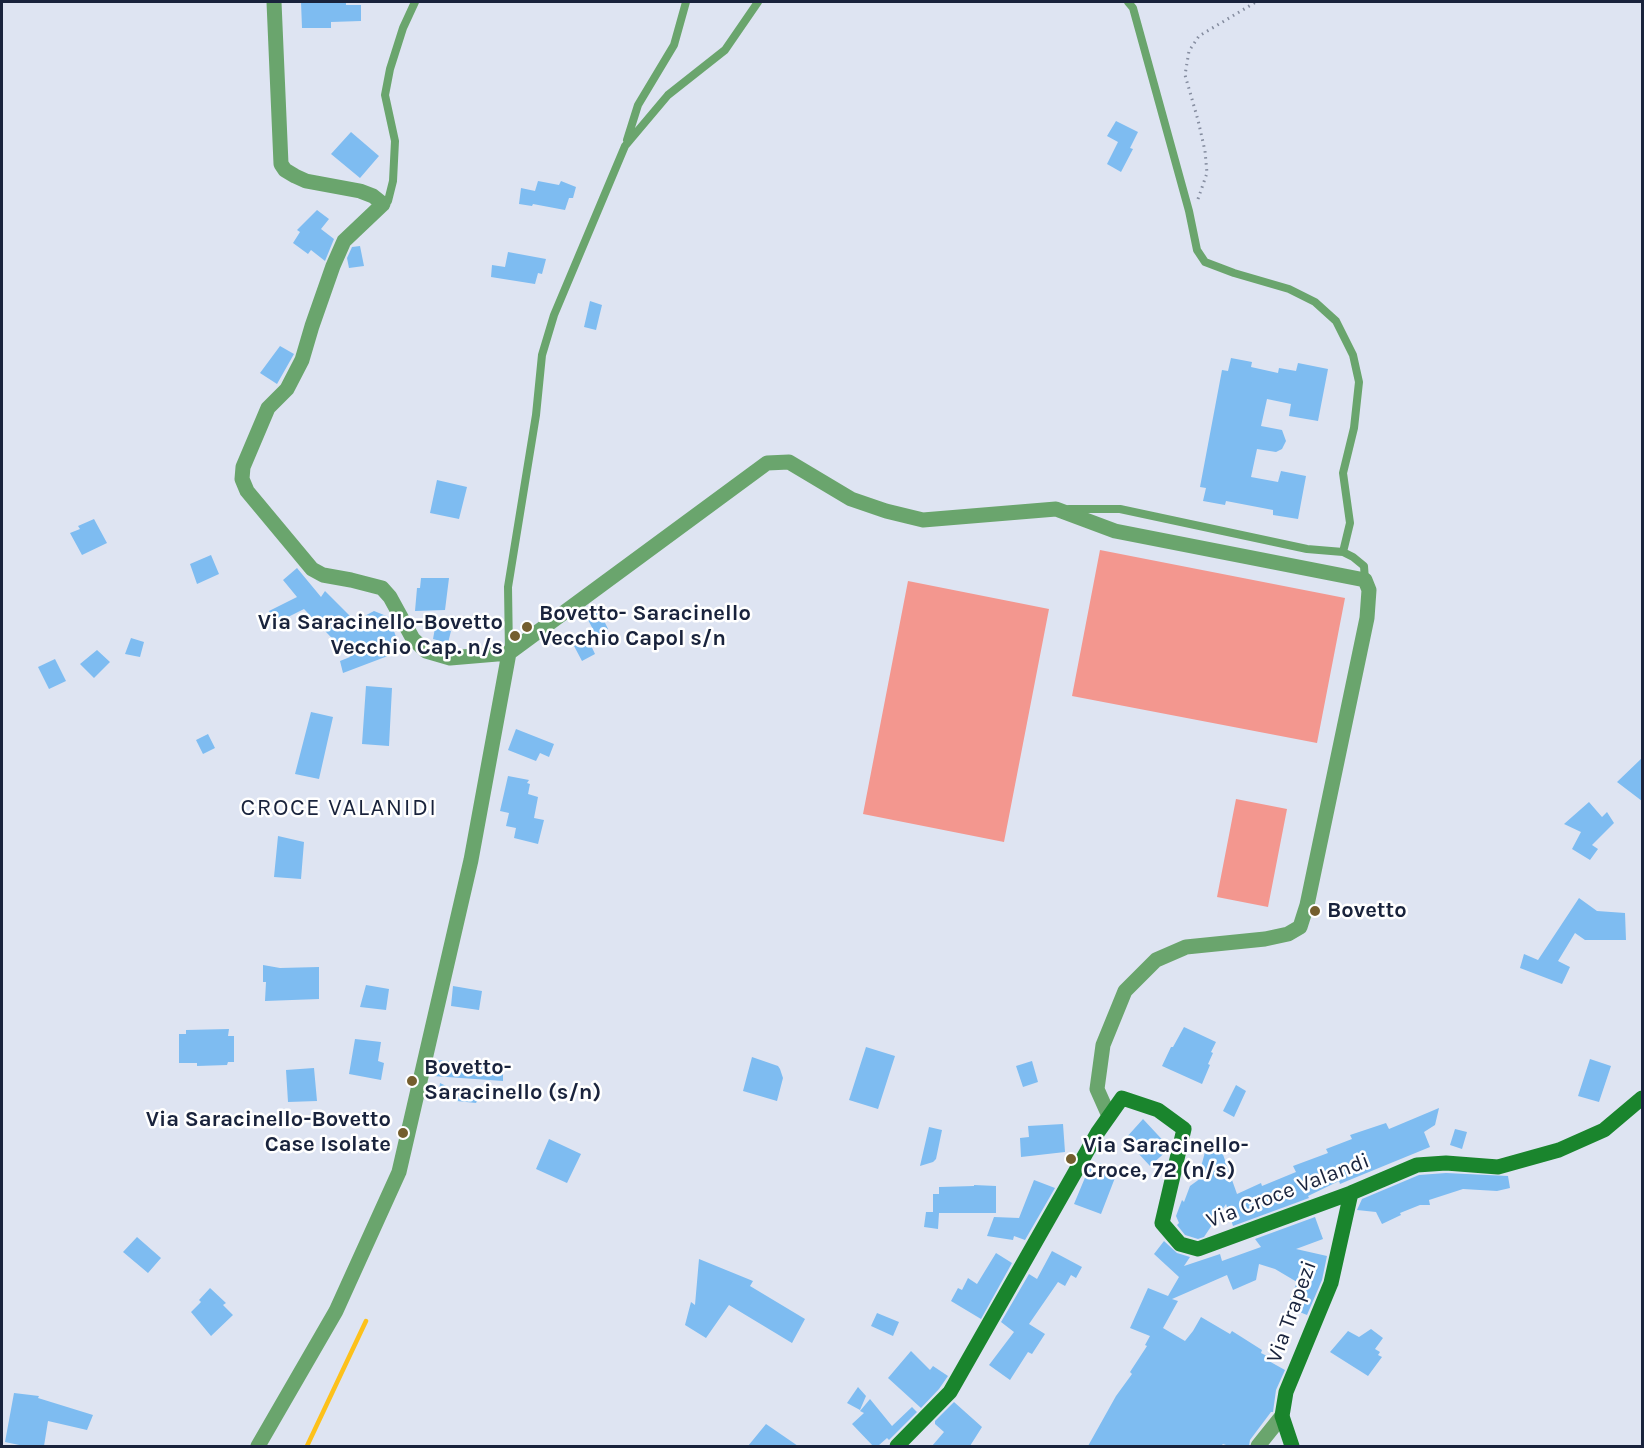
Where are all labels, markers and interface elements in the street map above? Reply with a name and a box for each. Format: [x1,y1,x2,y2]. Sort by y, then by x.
place label: Bovetto- Saracinello Vecchio Capol s/n [539,601,751,652]
place label: Via Saracinello-Bovetto Vecchio Cap. n/s [258,610,503,662]
marker: Bovetto- Saracinello Vecchio Capol s/n [520,620,534,634]
marker: Via Saracinello-Bovetto Vecchio Cap. n/s [508,629,522,643]
district label: CROCE VALANIDI [240,794,438,822]
place label: Bovetto [1327,898,1407,924]
marker: Bovetto [1308,904,1322,918]
place label: Bovetto- Saracinello (s/n) [424,1055,601,1106]
marker: Bovetto- Saracinello (s/n) [405,1074,419,1088]
place label: Via Saracinello-Bovetto Case Isolate [146,1107,391,1158]
marker: Via Saracinello-Bovetto Case Isolate [396,1126,410,1140]
place label: Via Saracinello- Croce, 72 (n/s) [1083,1133,1249,1184]
street label: Via Croce Valandi [1203,1148,1373,1234]
marker: Via Saracinello- Croce, 72 (n/s) [1064,1152,1078,1166]
street label: Via Trapezi [1261,1257,1323,1367]

